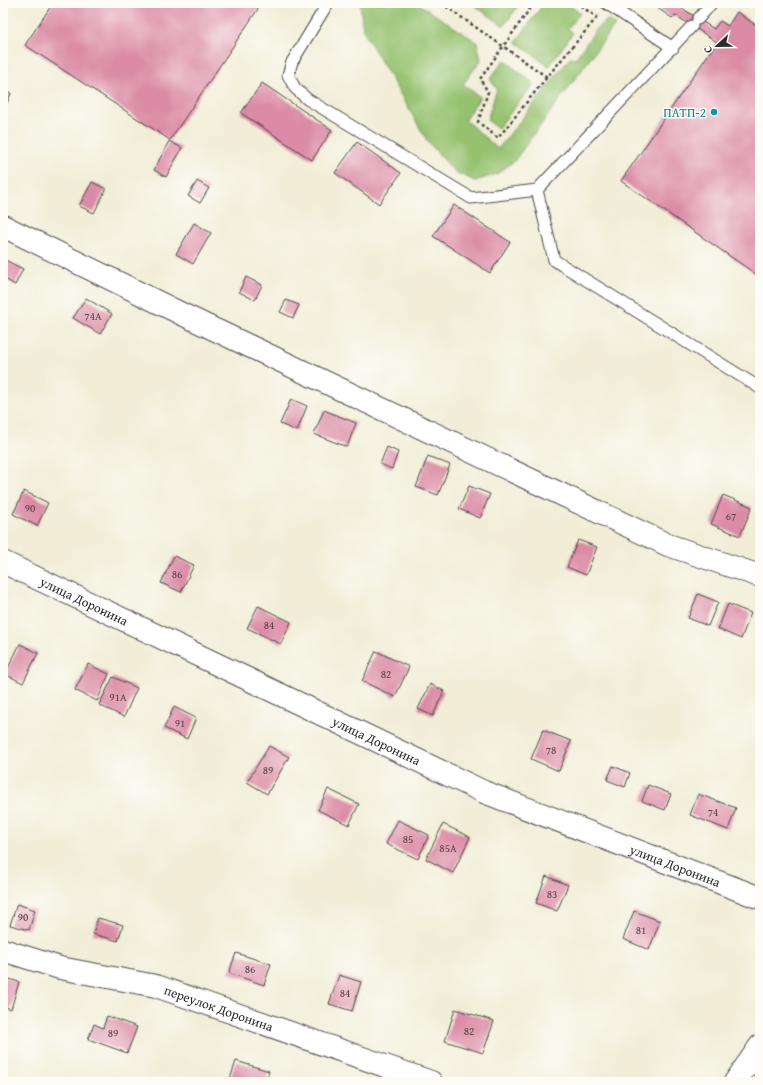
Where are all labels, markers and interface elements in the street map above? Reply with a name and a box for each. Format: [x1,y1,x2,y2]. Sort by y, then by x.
north arrow [697,26,737,66]
text: С [699,44,716,56]
place label: ПАТП-2 [663,103,706,122]
marker: ПАТП-2 [709,107,719,117]
house number: 74А [84,308,102,324]
house number: 90 [25,500,35,516]
house number: 67 [726,508,736,524]
house number: 86 [172,566,182,582]
street label: улица Доронина [36,572,132,631]
house number: 84 [264,617,274,633]
house number: 82 [381,666,391,682]
house number: 91А [109,689,127,705]
street label: улица Доронина [328,711,424,771]
house number: 91 [175,715,185,731]
house number: 78 [546,742,556,758]
house number: 89 [263,762,273,778]
house number: 74 [708,804,718,820]
house number: 85 [403,831,413,847]
house number: 85А [439,840,457,856]
street label: улица Доронина [626,840,724,892]
house number: 83 [547,886,557,902]
house number: 90 [18,909,28,925]
house number: 81 [636,922,646,938]
house number: 86 [245,961,255,977]
street label: переулок Доронина [162,981,277,1036]
house number: 84 [340,985,350,1001]
house number: 82 [464,1023,474,1039]
house number: 89 [108,1025,118,1041]

